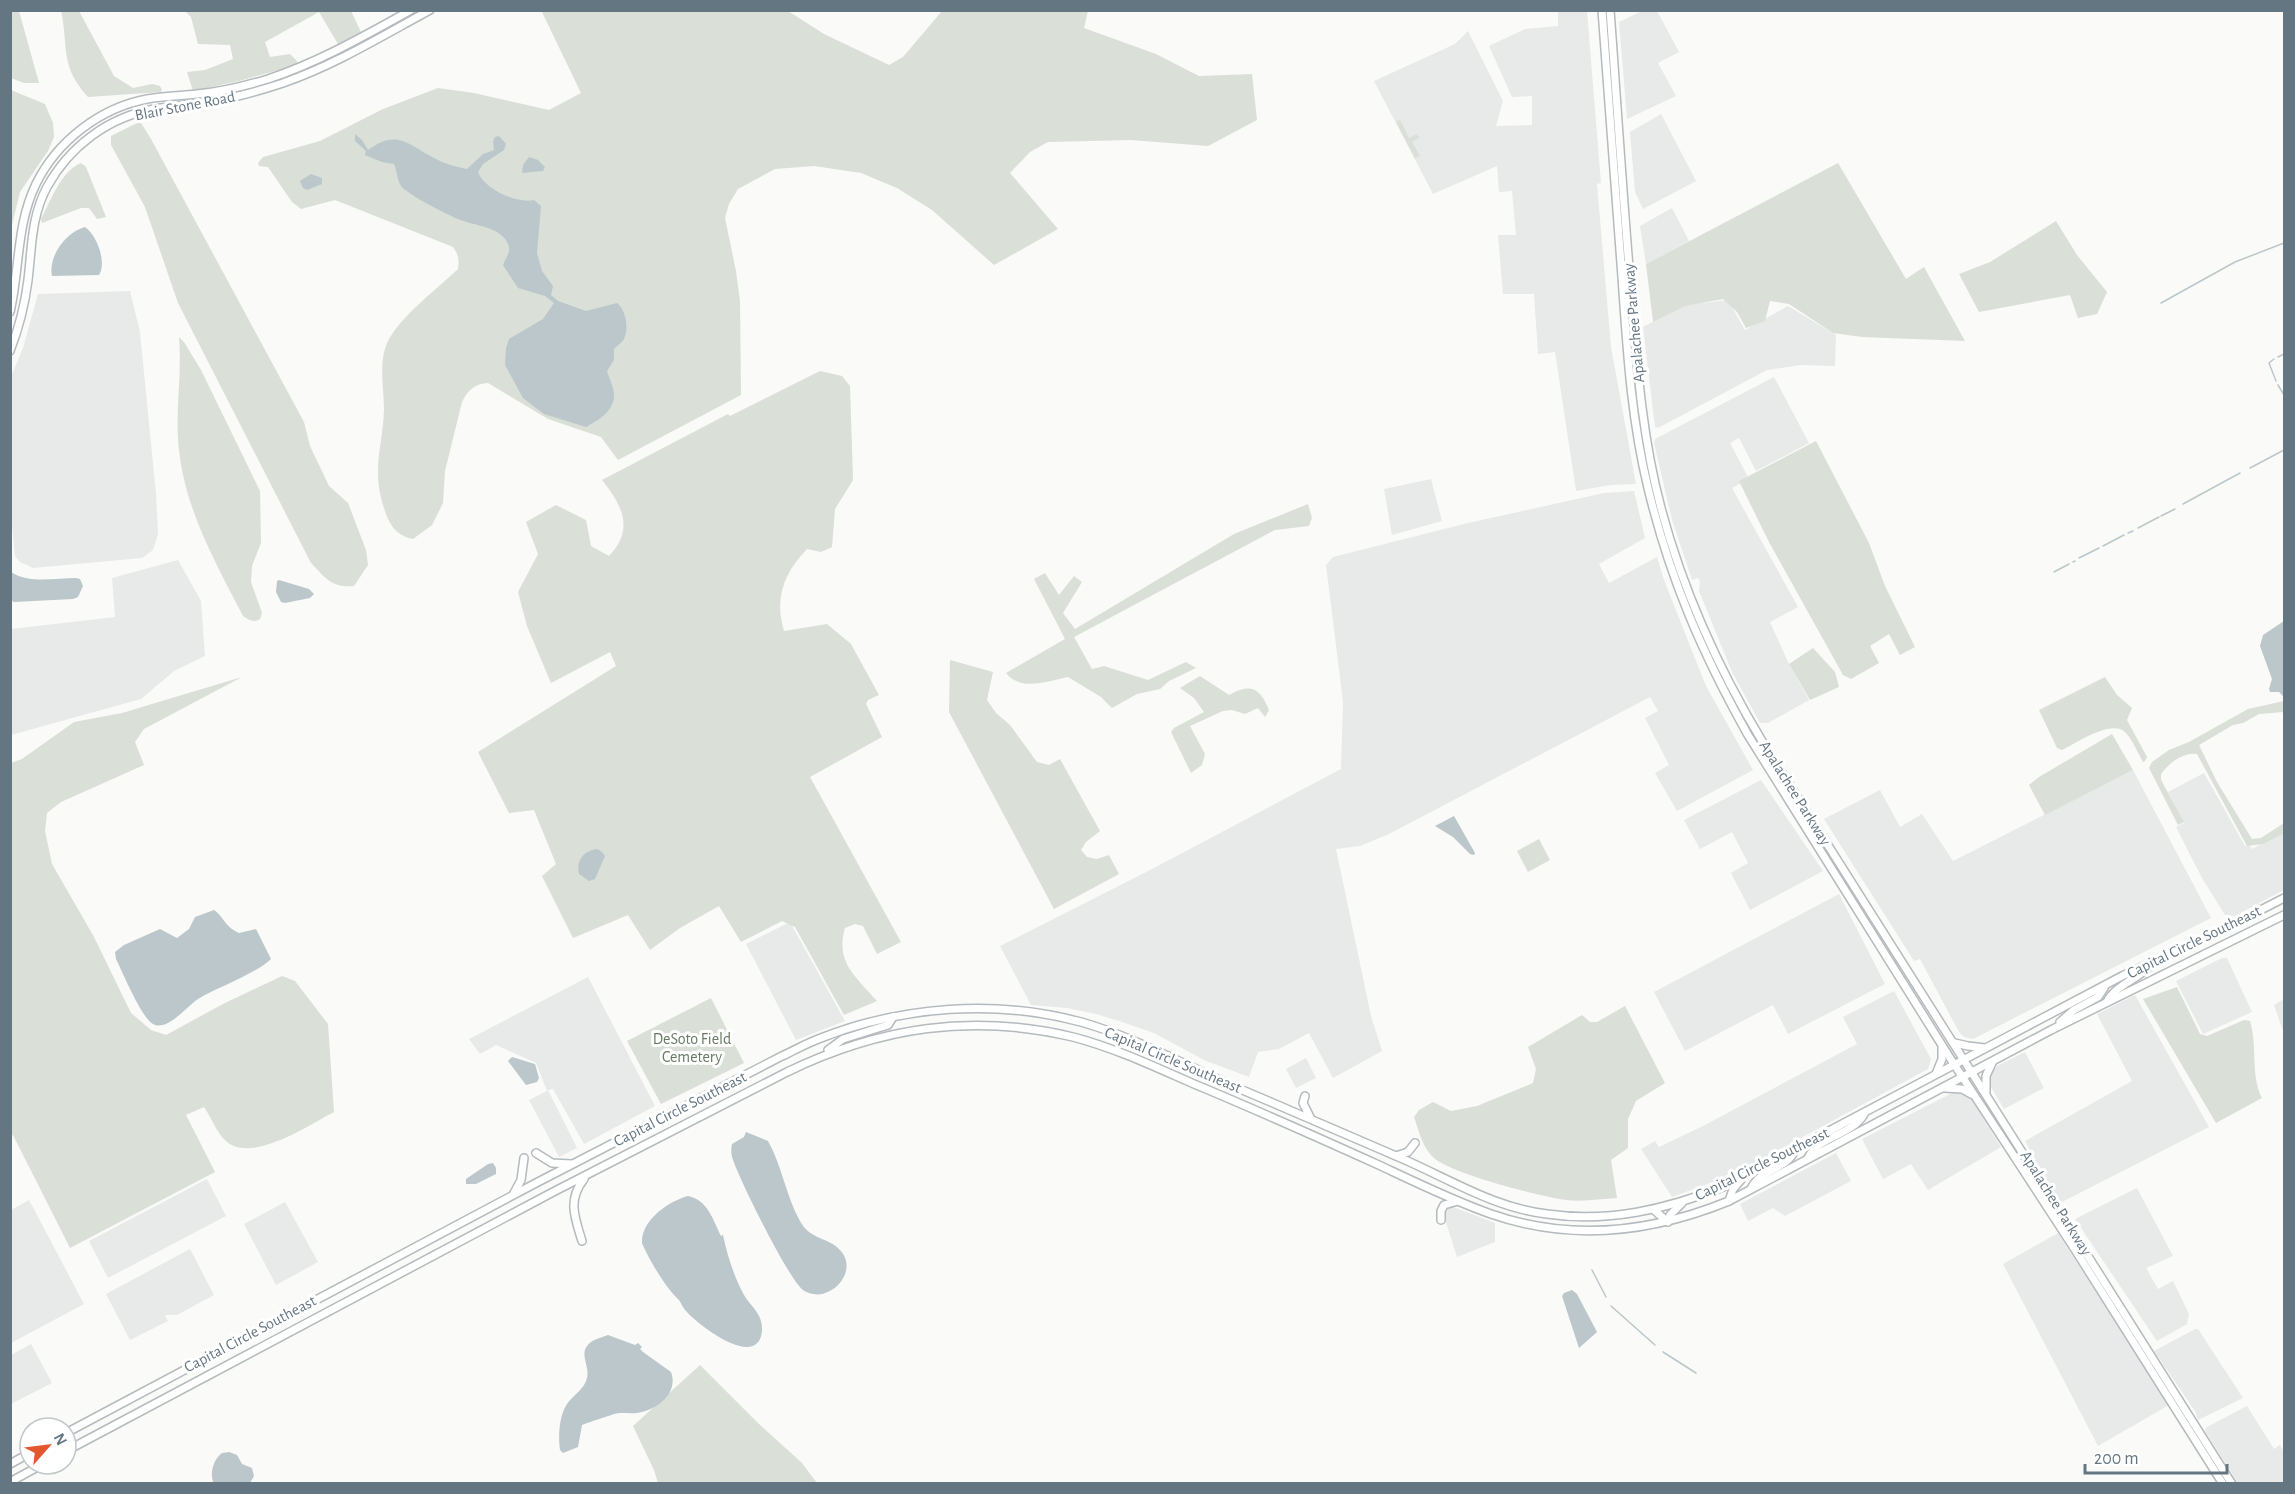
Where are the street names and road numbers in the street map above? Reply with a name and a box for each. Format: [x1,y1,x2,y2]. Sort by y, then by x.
street label: Blair Stone Road [133,88,237,124]
street label: Apalachee Parkway [1621,262,1648,383]
street label: Apalachee Parkway [1756,738,1834,849]
street label: Capital Circle Southeast [2125,903,2263,981]
street label: Capital Circle Southeast [1102,1024,1244,1096]
street label: Capital Circle Southeast [611,1069,749,1149]
street label: Capital Circle Southeast [1693,1125,1831,1203]
street label: Apalachee Parkway [2017,1148,2095,1259]
street label: Capital Circle Southeast [181,1292,319,1376]

